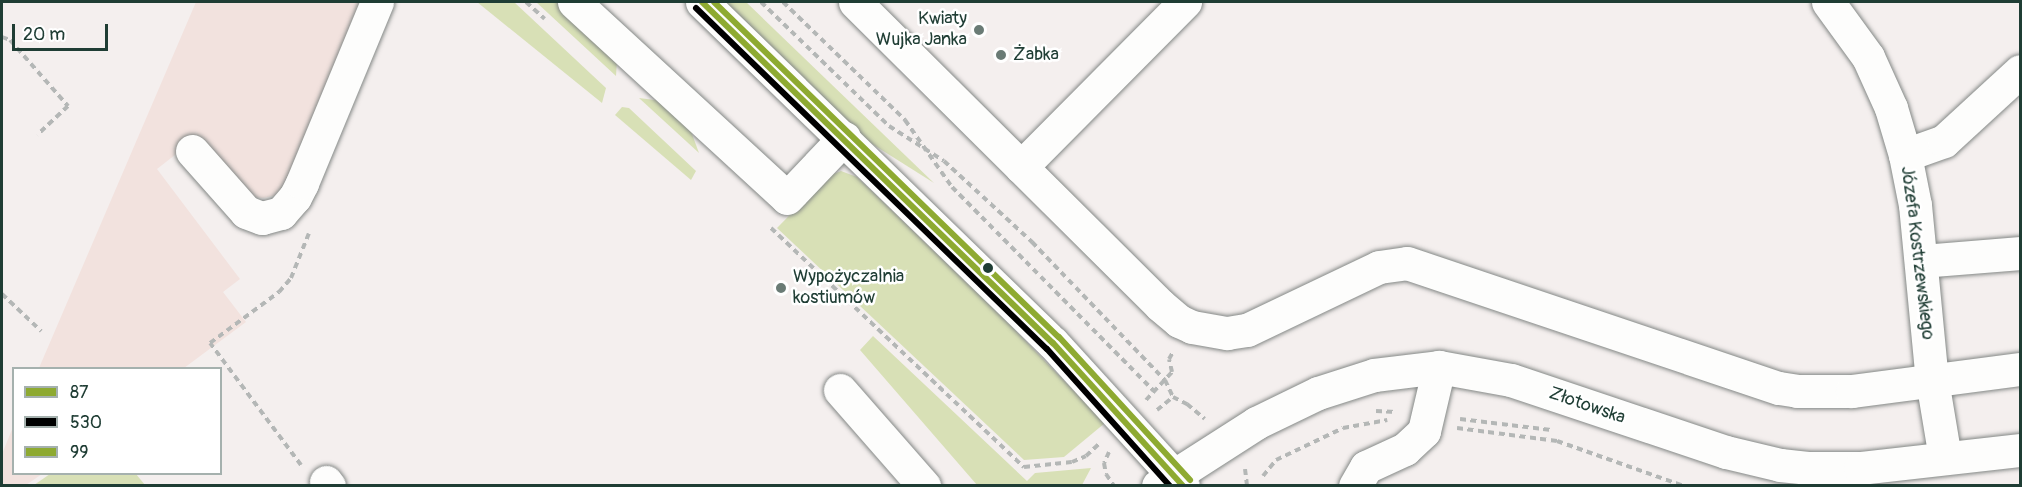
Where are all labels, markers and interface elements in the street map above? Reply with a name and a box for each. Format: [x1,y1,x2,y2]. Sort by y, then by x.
place label: Kwiaty Wujka Janka [876,9,967,52]
scale bar [15,12,111,50]
text: 20 m [23,23,65,46]
marker: Kwiaty Wujka Janka [972,23,986,37]
place label: Żabka [1013,44,1059,66]
marker: Żabka [994,48,1008,62]
street label: Józefa Kostrzewskiego [1896,165,1938,341]
unlabelled marker [982,262,994,274]
place label: Wypożyczalnia kostiumów [793,267,904,310]
marker: Wypożyczalnia kostiumów [774,281,788,295]
legend [12,367,222,475]
text: 87 [70,381,89,404]
street label: Złotowska [1546,383,1628,429]
text: 530 [70,411,102,434]
text: 99 [70,441,89,464]

